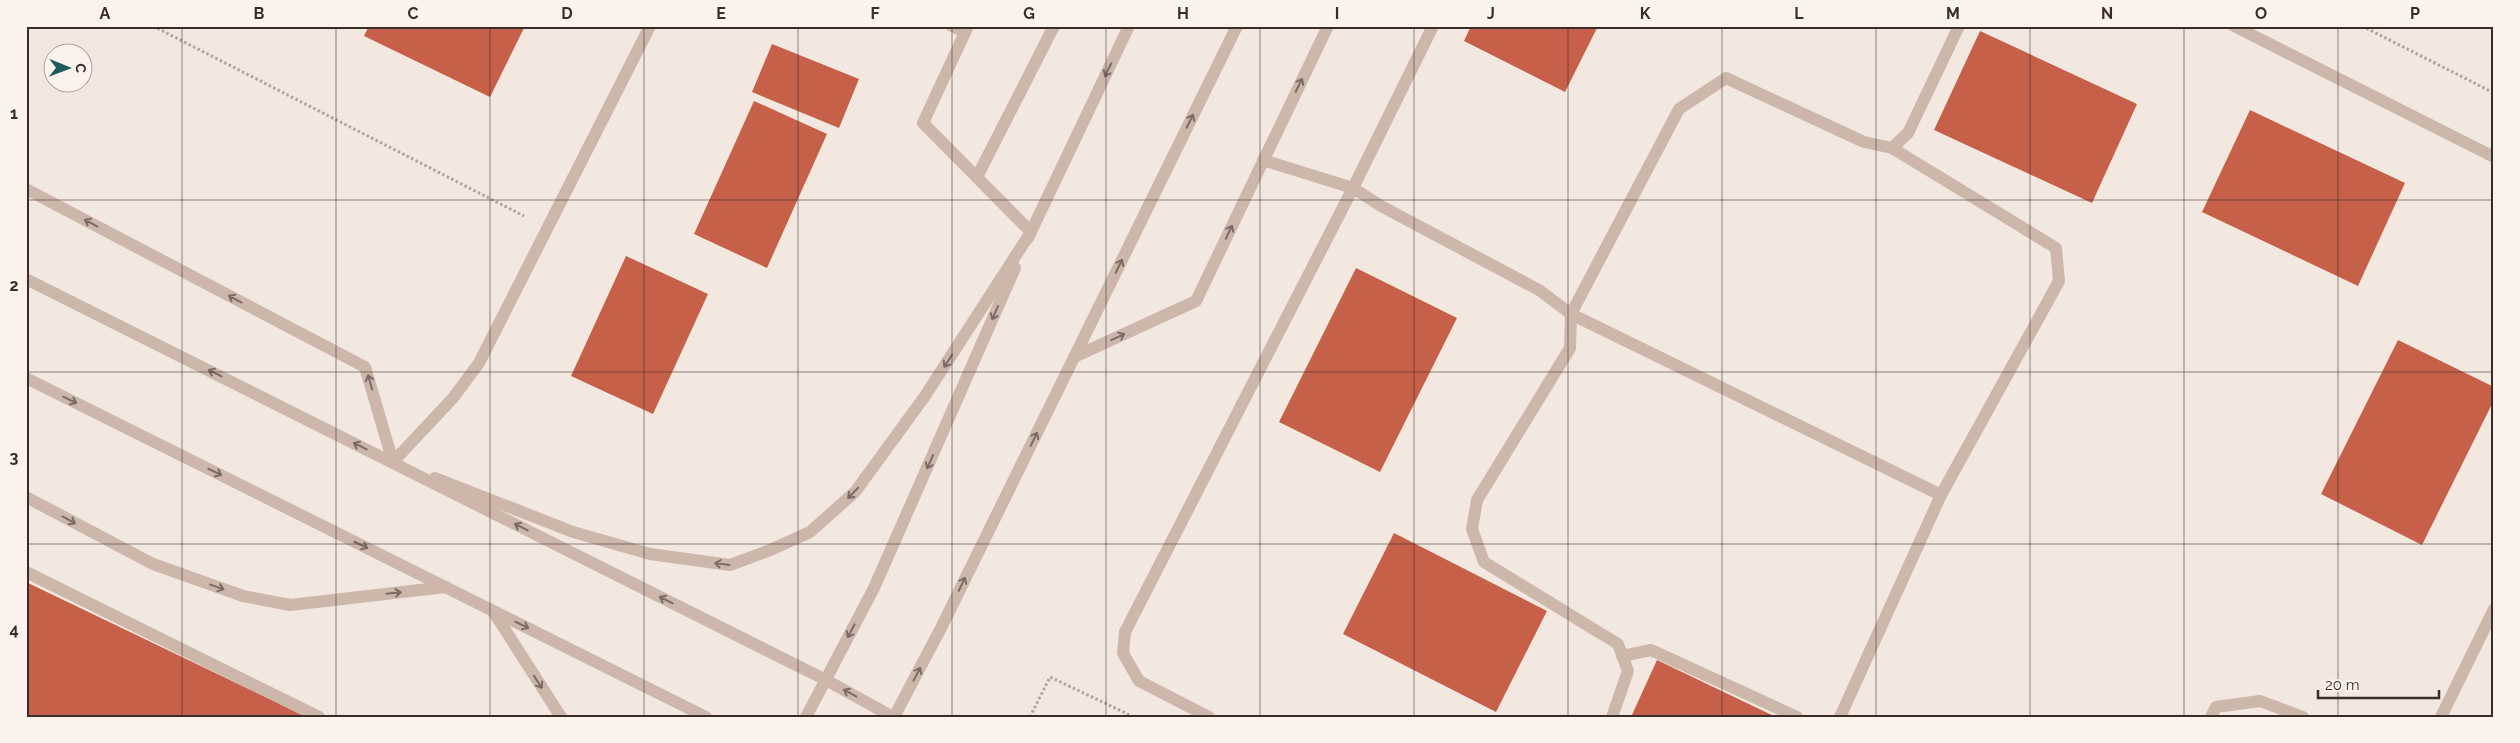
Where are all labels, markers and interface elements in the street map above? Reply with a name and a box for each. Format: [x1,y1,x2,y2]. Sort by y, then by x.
text: A [100,4,111,23]
text: B [254,4,265,23]
text: C [408,4,419,23]
text: D [561,4,573,23]
text: E [716,4,726,23]
text: F [870,4,880,23]
text: G [1023,4,1035,23]
text: H [1177,4,1189,23]
text: I [1335,4,1339,23]
text: J [1487,4,1495,23]
text: K [1640,4,1651,23]
text: L [1794,4,1804,23]
text: M [1946,4,1960,23]
text: N [2101,4,2113,23]
text: O [2255,4,2267,23]
text: P [2410,4,2420,23]
north arrow [42,42,92,92]
one-way arrow [1103,62,1112,77]
text: С [73,63,89,74]
one-way arrow [1294,78,1304,93]
text: 1 [10,104,18,123]
one-way arrow [1186,114,1195,129]
one-way arrow [84,218,99,227]
one-way arrow [1225,225,1234,240]
one-way arrow [1114,259,1124,274]
text: 2 [9,276,19,295]
one-way arrow [228,293,243,303]
one-way arrow [990,305,1000,320]
one-way arrow [1110,332,1125,341]
one-way arrow [942,354,952,368]
one-way arrow [207,368,222,378]
one-way arrow [364,374,374,390]
one-way arrow [62,395,77,405]
one-way arrow [1029,431,1039,446]
one-way arrow [353,441,368,450]
text: 3 [10,448,19,467]
one-way arrow [925,454,935,469]
one-way arrow [207,468,222,477]
one-way arrow [847,486,859,499]
one-way arrow [62,515,77,525]
one-way arrow [513,522,528,532]
one-way arrow [353,540,368,550]
one-way arrow [714,559,730,569]
one-way arrow [957,577,967,592]
one-way arrow [209,583,224,592]
one-way arrow [386,588,402,598]
one-way arrow [659,595,674,604]
text: 4 [9,620,19,639]
one-way arrow [514,621,529,630]
one-way arrow [846,624,856,638]
one-way arrow [912,666,922,681]
scale bar [2318,668,2439,700]
one-way arrow [534,674,544,688]
text: 20 m [2325,676,2360,694]
one-way arrow [843,688,858,698]

